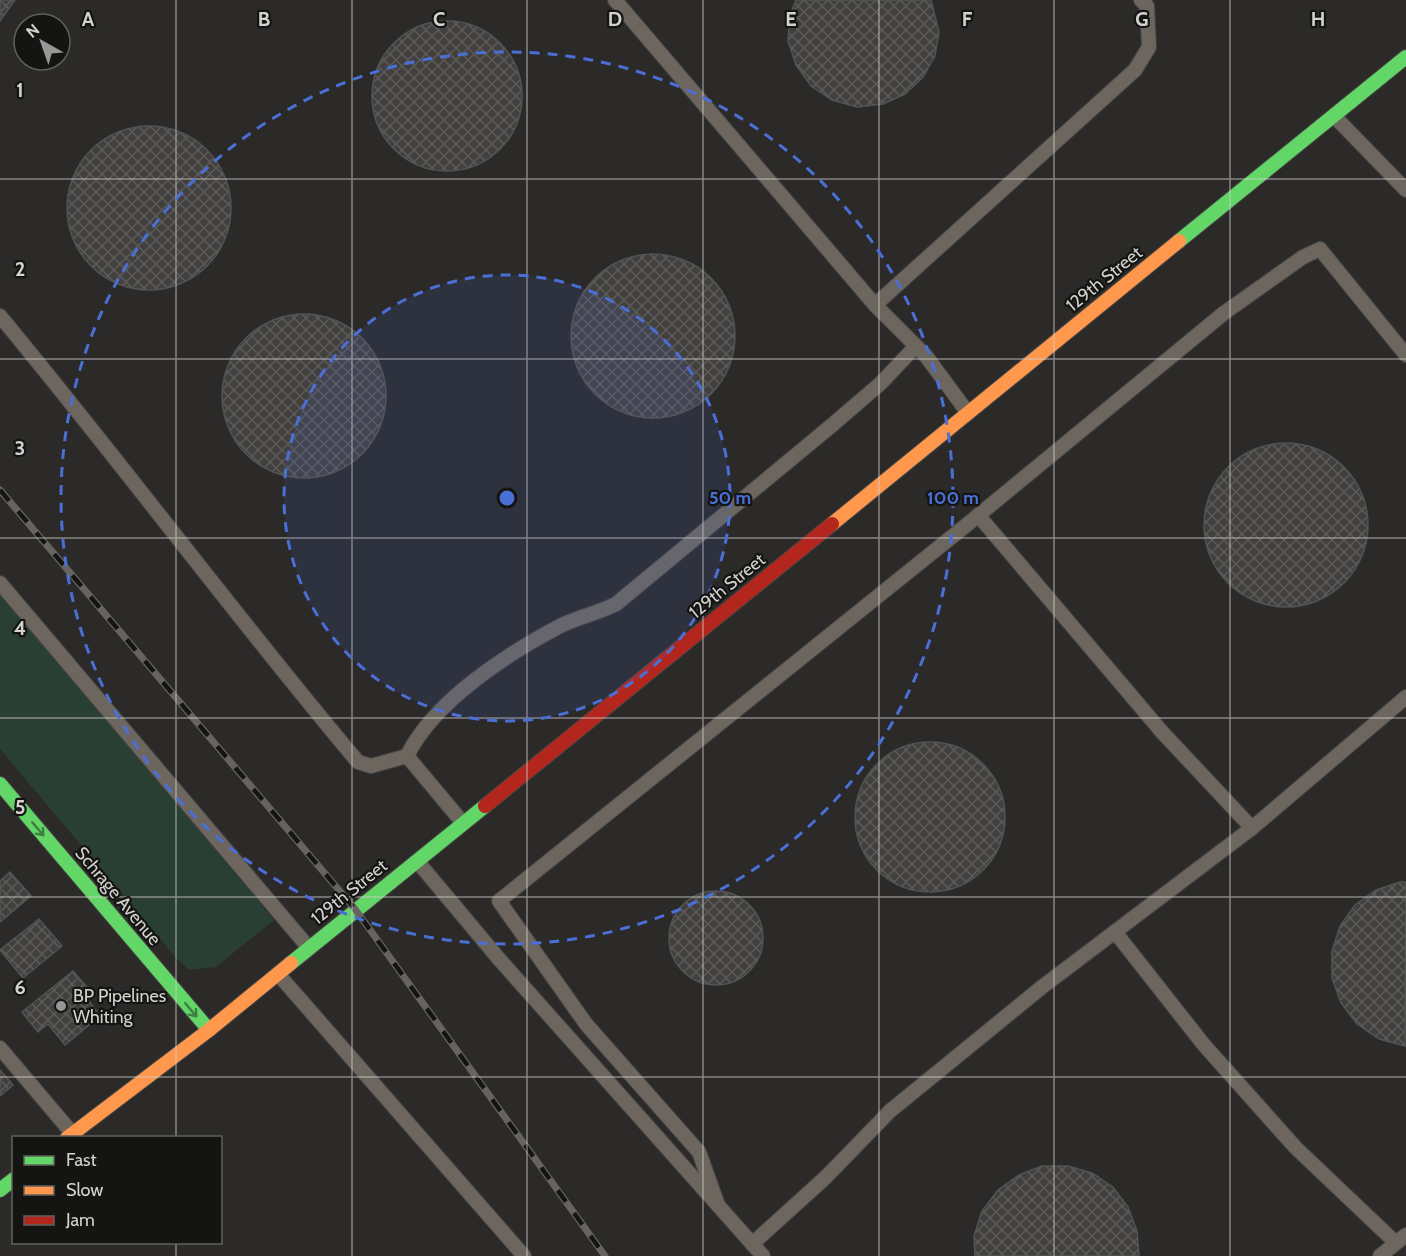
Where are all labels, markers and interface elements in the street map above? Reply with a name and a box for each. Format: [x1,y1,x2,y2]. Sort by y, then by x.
text: A [82,7,95,31]
text: B [258,7,270,31]
text: C [433,7,445,31]
text: D [608,7,622,31]
text: E [785,7,797,31]
text: F [962,7,973,31]
text: G [1135,7,1149,31]
text: H [1311,7,1325,31]
north arrow [12,12,72,72]
text: N [22,20,43,42]
text: 1 [16,78,24,102]
street label: 129th Street [1061,242,1147,316]
text: 2 [15,257,25,281]
text: 3 [15,436,25,460]
text: 50 m [709,487,751,509]
text: 100 m [927,487,979,509]
centre of rings [497,488,517,508]
street label: 129th Street [684,549,770,623]
text: 4 [14,616,26,640]
text: 5 [15,795,25,819]
one-way arrow [31,821,45,836]
street label: Schrage Avenue [70,842,166,950]
street label: 129th Street [306,855,392,929]
text: 6 [14,975,26,999]
place label: BP Pipelines Whiting [73,985,166,1028]
marker: BP Pipelines Whiting [54,999,68,1013]
one-way arrow [184,1002,198,1017]
legend [12,1136,222,1244]
text: Fast [66,1149,97,1171]
text: Slow [66,1179,103,1201]
text: Jam [65,1209,95,1231]

